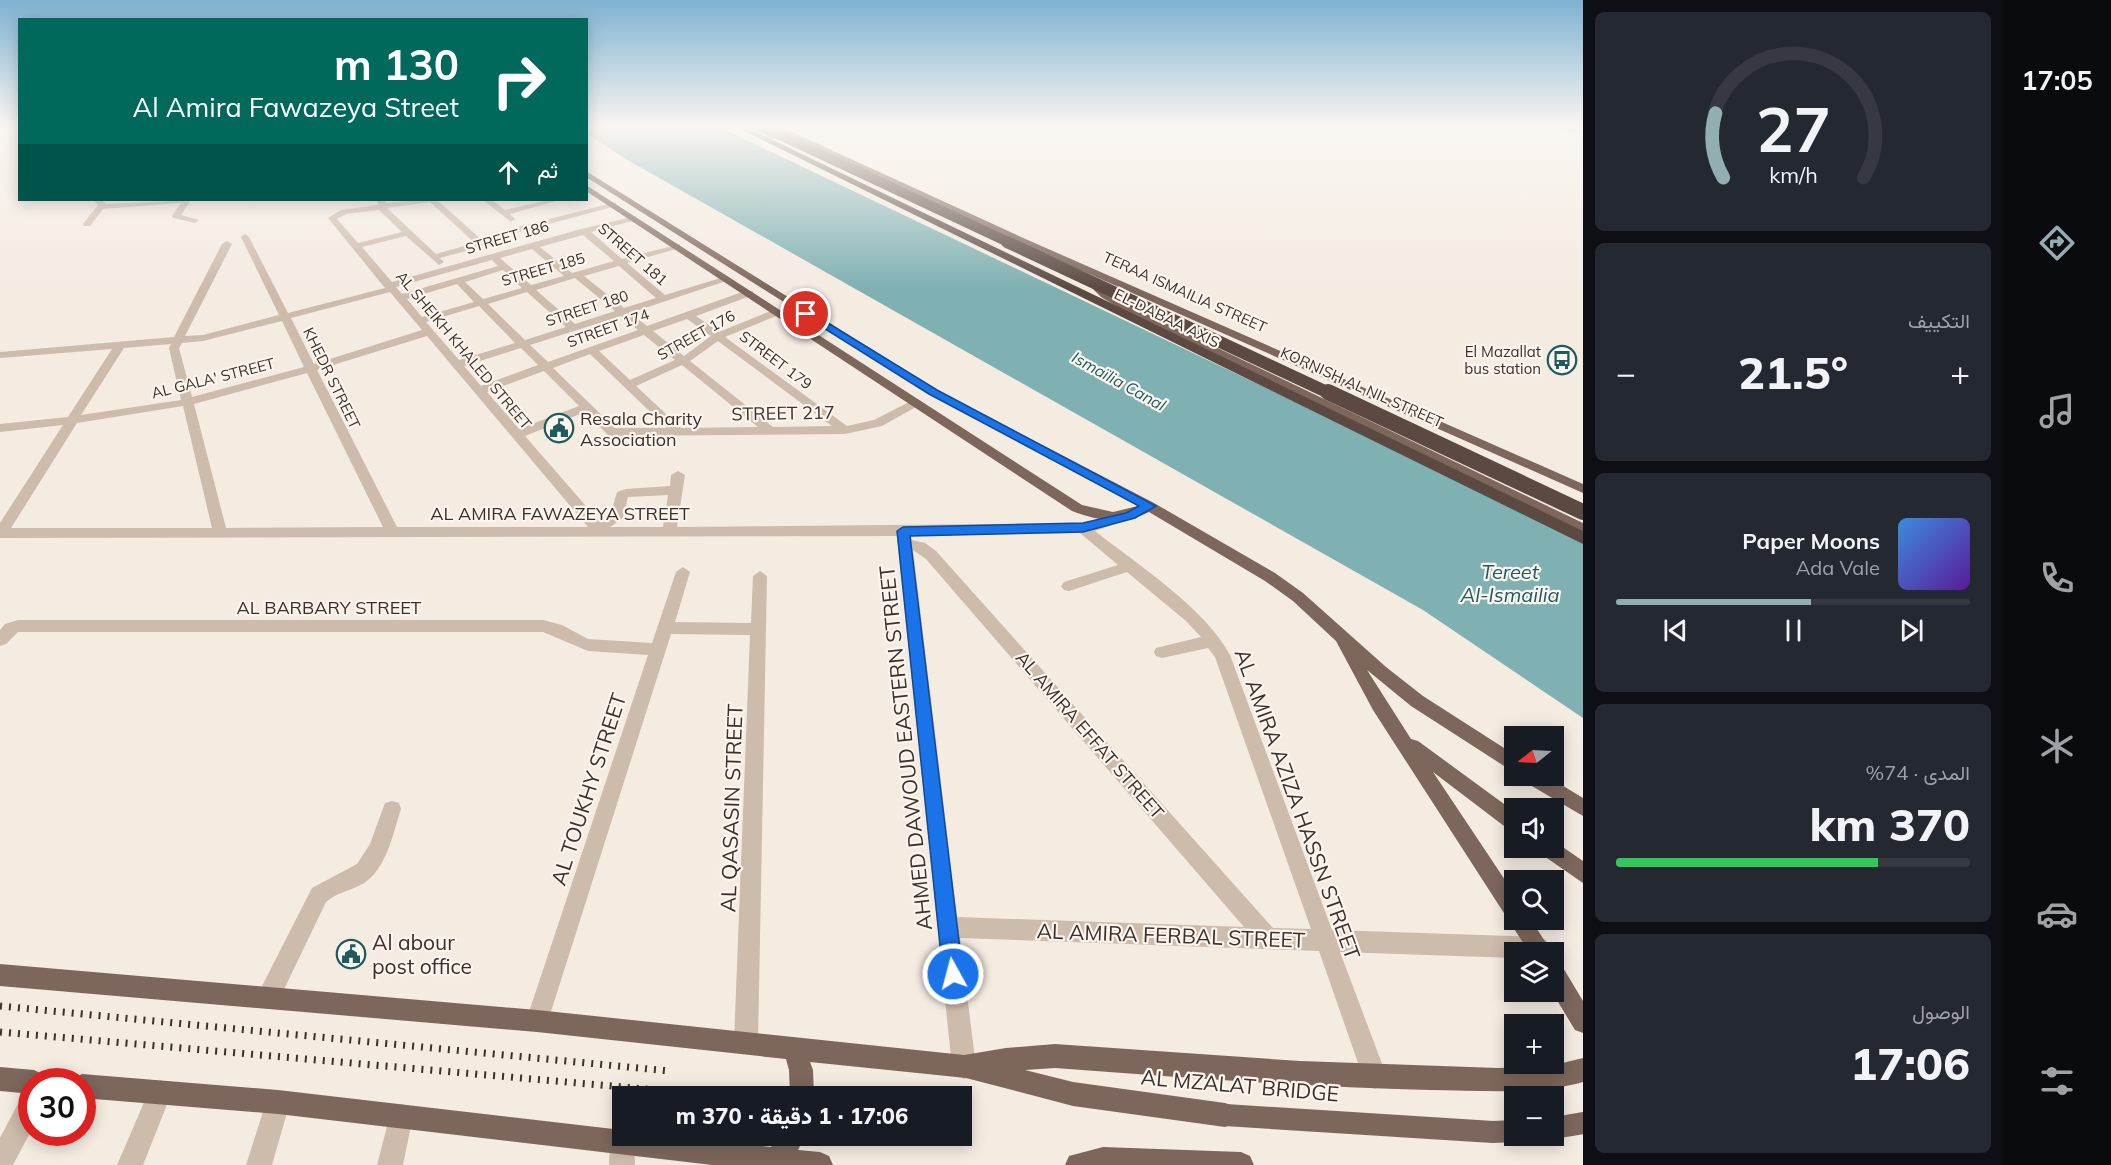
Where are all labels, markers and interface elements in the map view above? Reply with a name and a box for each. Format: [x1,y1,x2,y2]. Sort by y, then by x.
text: 130 m [334,38,459,91]
icon: right [480,42,558,120]
text: 17:05 [2021,63,2093,97]
text: 27 [1756,89,1830,168]
text: Al Amira Fawazeya Street [132,90,459,124]
icon: ahead [492,156,525,189]
text: ثم [537,156,558,184]
text: km/h [1769,162,1817,189]
street label: STREET 186 [463,216,551,258]
street label: STREET 181 [594,219,672,289]
icon: directions [2036,222,2078,264]
street label: TERAA ISMAILIA STREET [1100,247,1270,337]
street label: STREET 185 [499,248,587,290]
street label: AL SHEIKH KHALED STREET [392,267,536,433]
street label: EL-DABAA AXIS [1111,284,1223,352]
street label: STREET 180 [543,286,631,330]
pin [780,288,831,339]
icon: arrive [789,297,822,330]
street label: STREET 174 [564,304,652,352]
street label: STREET 176 [654,306,738,364]
text: التكييف [1908,308,1970,333]
street label: KHEDR STREET [299,324,365,432]
street label: STREET 179 [736,327,816,393]
street label: KORNISH AL NIL STREET [1278,342,1446,432]
place label: El Mazallat bus station [1464,342,1541,378]
bus stop icon: El Mazallat bus station [1546,344,1578,376]
text: 21.5° [1738,344,1848,400]
water label: Ismaïlia Canal [1069,347,1170,415]
text: − [1616,352,1636,393]
text: + [1950,352,1970,393]
street label: AL GALA' STREET [149,354,277,402]
icon: music [2036,390,2078,432]
street label: STREET 217 [731,401,835,425]
place label: Resala Charity Association [580,407,702,451]
public building icon: Resala Charity Association [543,412,575,444]
street label: AL AMIRA FAWAZEYA STREET [430,502,690,525]
text: Paper Moons [1742,527,1880,555]
text: Ada Vale [1796,555,1880,580]
icon: phone [2036,557,2078,599]
water label: Tereet Al-Ismailia [1460,559,1559,607]
street label: AHMED DAWOUD EASTERN STREET [873,564,937,932]
street label: AL BARBARY STREET [237,596,422,619]
icon: previous [1659,614,1692,647]
icon: pause [1777,614,1810,647]
icon: next [1895,614,1928,647]
street label: AL AMIRA AZIZA HASSN STREET [1230,645,1367,963]
street label: AL AMIRA EFFAT STREET [1011,646,1169,824]
street label: AL TOUKHY STREET [545,689,631,888]
street label: AL QASASIN STREET [714,703,748,913]
icon: climate [2036,725,2078,767]
north arrow [1504,726,1564,786]
map controls [1504,726,1564,1146]
text: المدى · 74% [1866,760,1970,785]
text: 370 km [1809,796,1970,852]
button: sound [1504,798,1564,858]
button: search [1504,870,1564,930]
icon: car [2036,893,2078,935]
street label: AL AMIRA FERBAL STREET [1036,917,1306,953]
place label: Al abour post office [372,929,472,979]
public building icon: Al abour post office [335,938,367,970]
position arrow [921,942,985,1006]
button: layers [1504,942,1564,1002]
text: الوصول [1912,999,1970,1024]
button: + [1504,1014,1564,1074]
text: 17:06 [1850,1035,1970,1091]
icon: filters [2036,1060,2078,1102]
street label: AL MZALAT BRIDGE [1140,1063,1340,1107]
speed limit sign: 30 [18,1068,96,1146]
button: − [1504,1086,1564,1146]
text: 17:06 · 1 دقيقة · 370 m [676,1102,908,1130]

